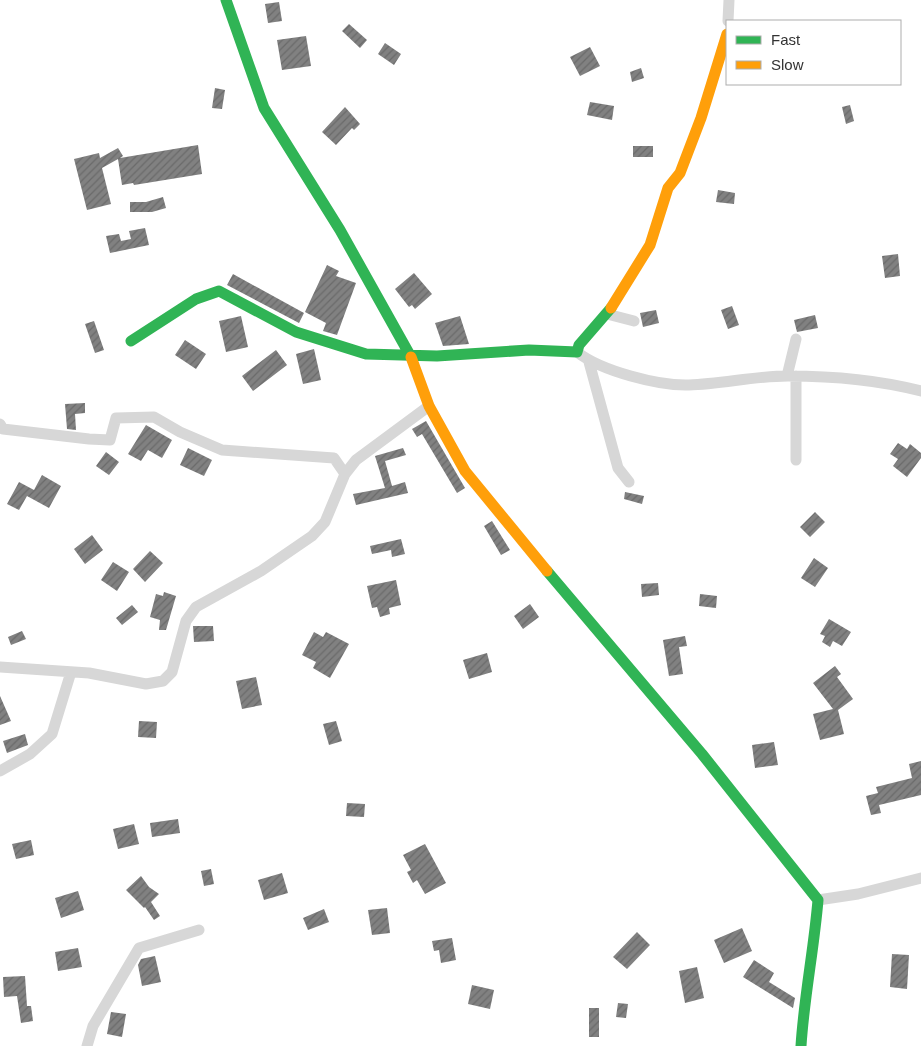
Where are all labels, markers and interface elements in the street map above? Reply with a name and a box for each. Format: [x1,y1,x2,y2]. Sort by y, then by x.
legend [726,20,901,85]
text: Fast [771,31,801,48]
text: Slow [771,56,804,73]

